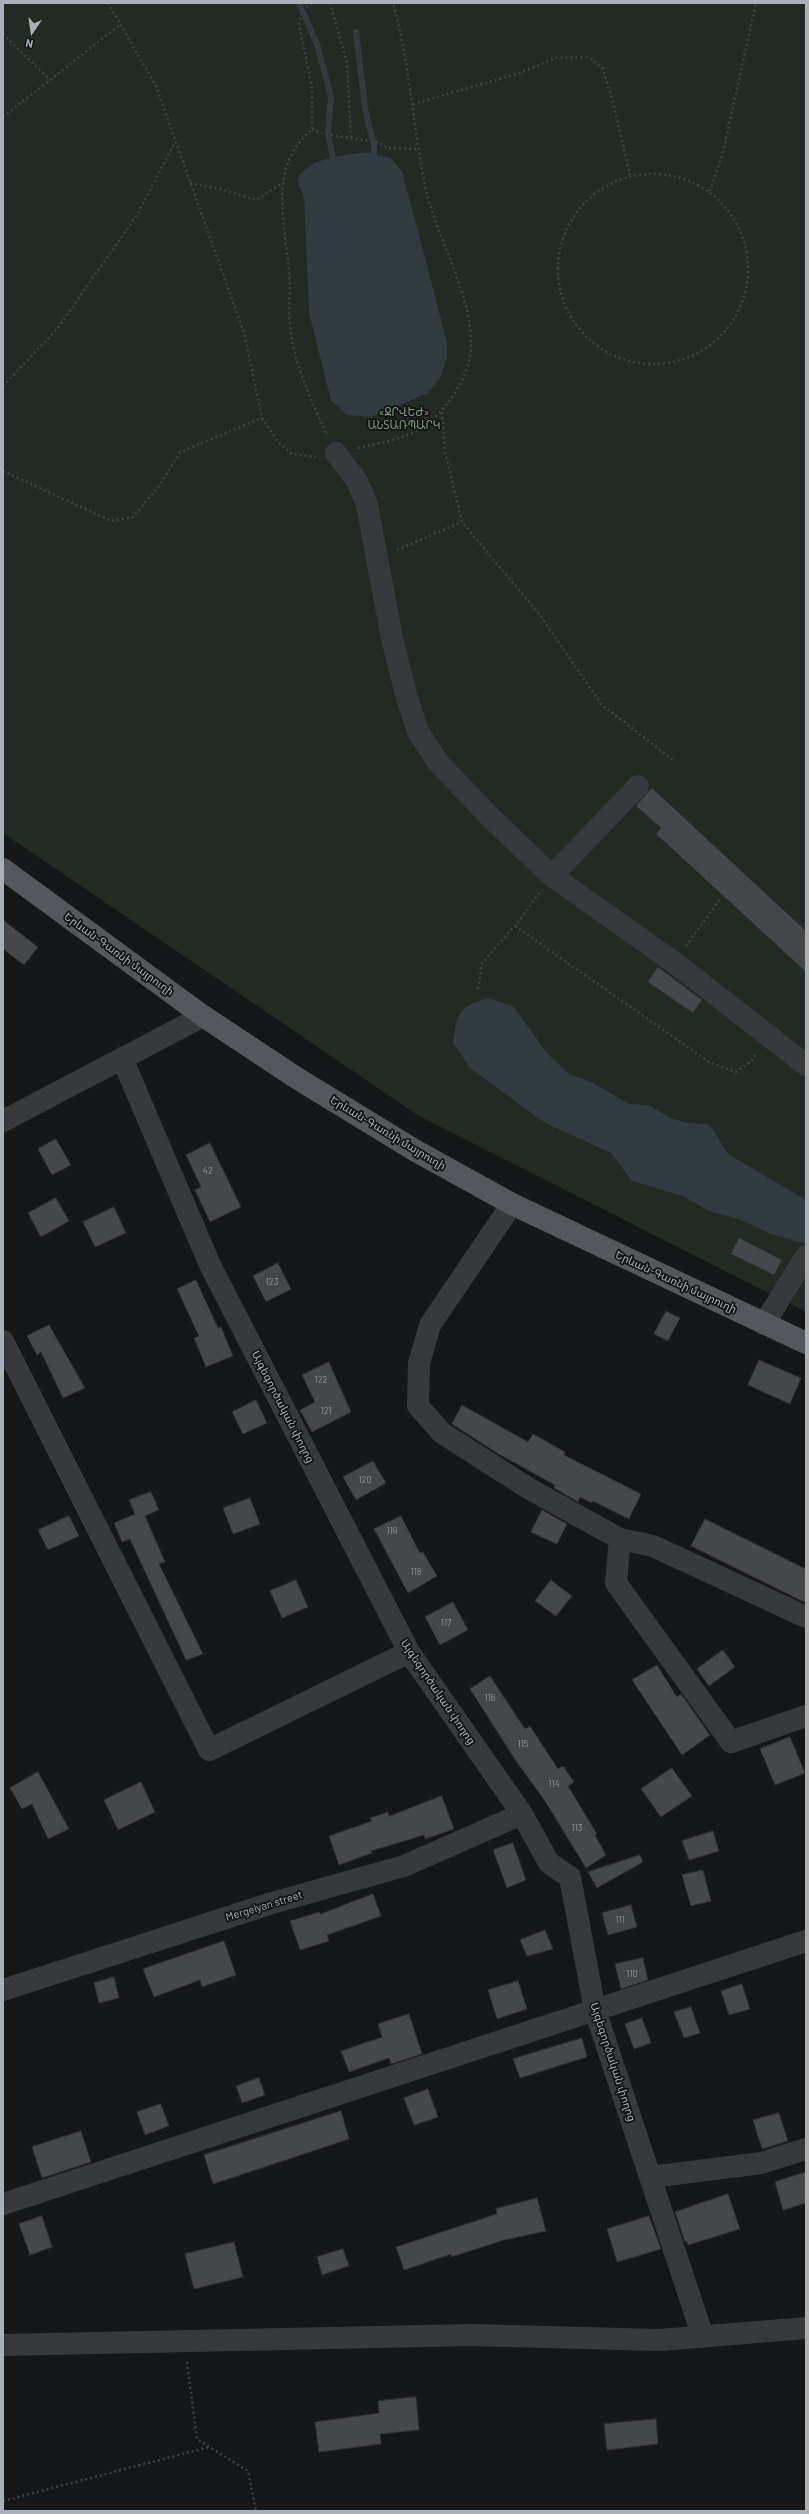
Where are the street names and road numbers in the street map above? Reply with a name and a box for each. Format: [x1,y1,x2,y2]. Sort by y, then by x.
street label: Երևան-Գառնի մայրուղի [62,910,176,998]
street label: Երևան-Գառնի մայրուղի [328,1093,448,1173]
street label: Երևան-Գառնի մայրուղի [613,1248,739,1316]
street label: Այգեգործական փողոց [249,1349,317,1465]
street label: Այգեգործական փողոց [398,1637,478,1747]
street label: Mergelyan street [224,1888,304,1924]
street label: Այգեգործական փողոց [588,2001,638,2123]

